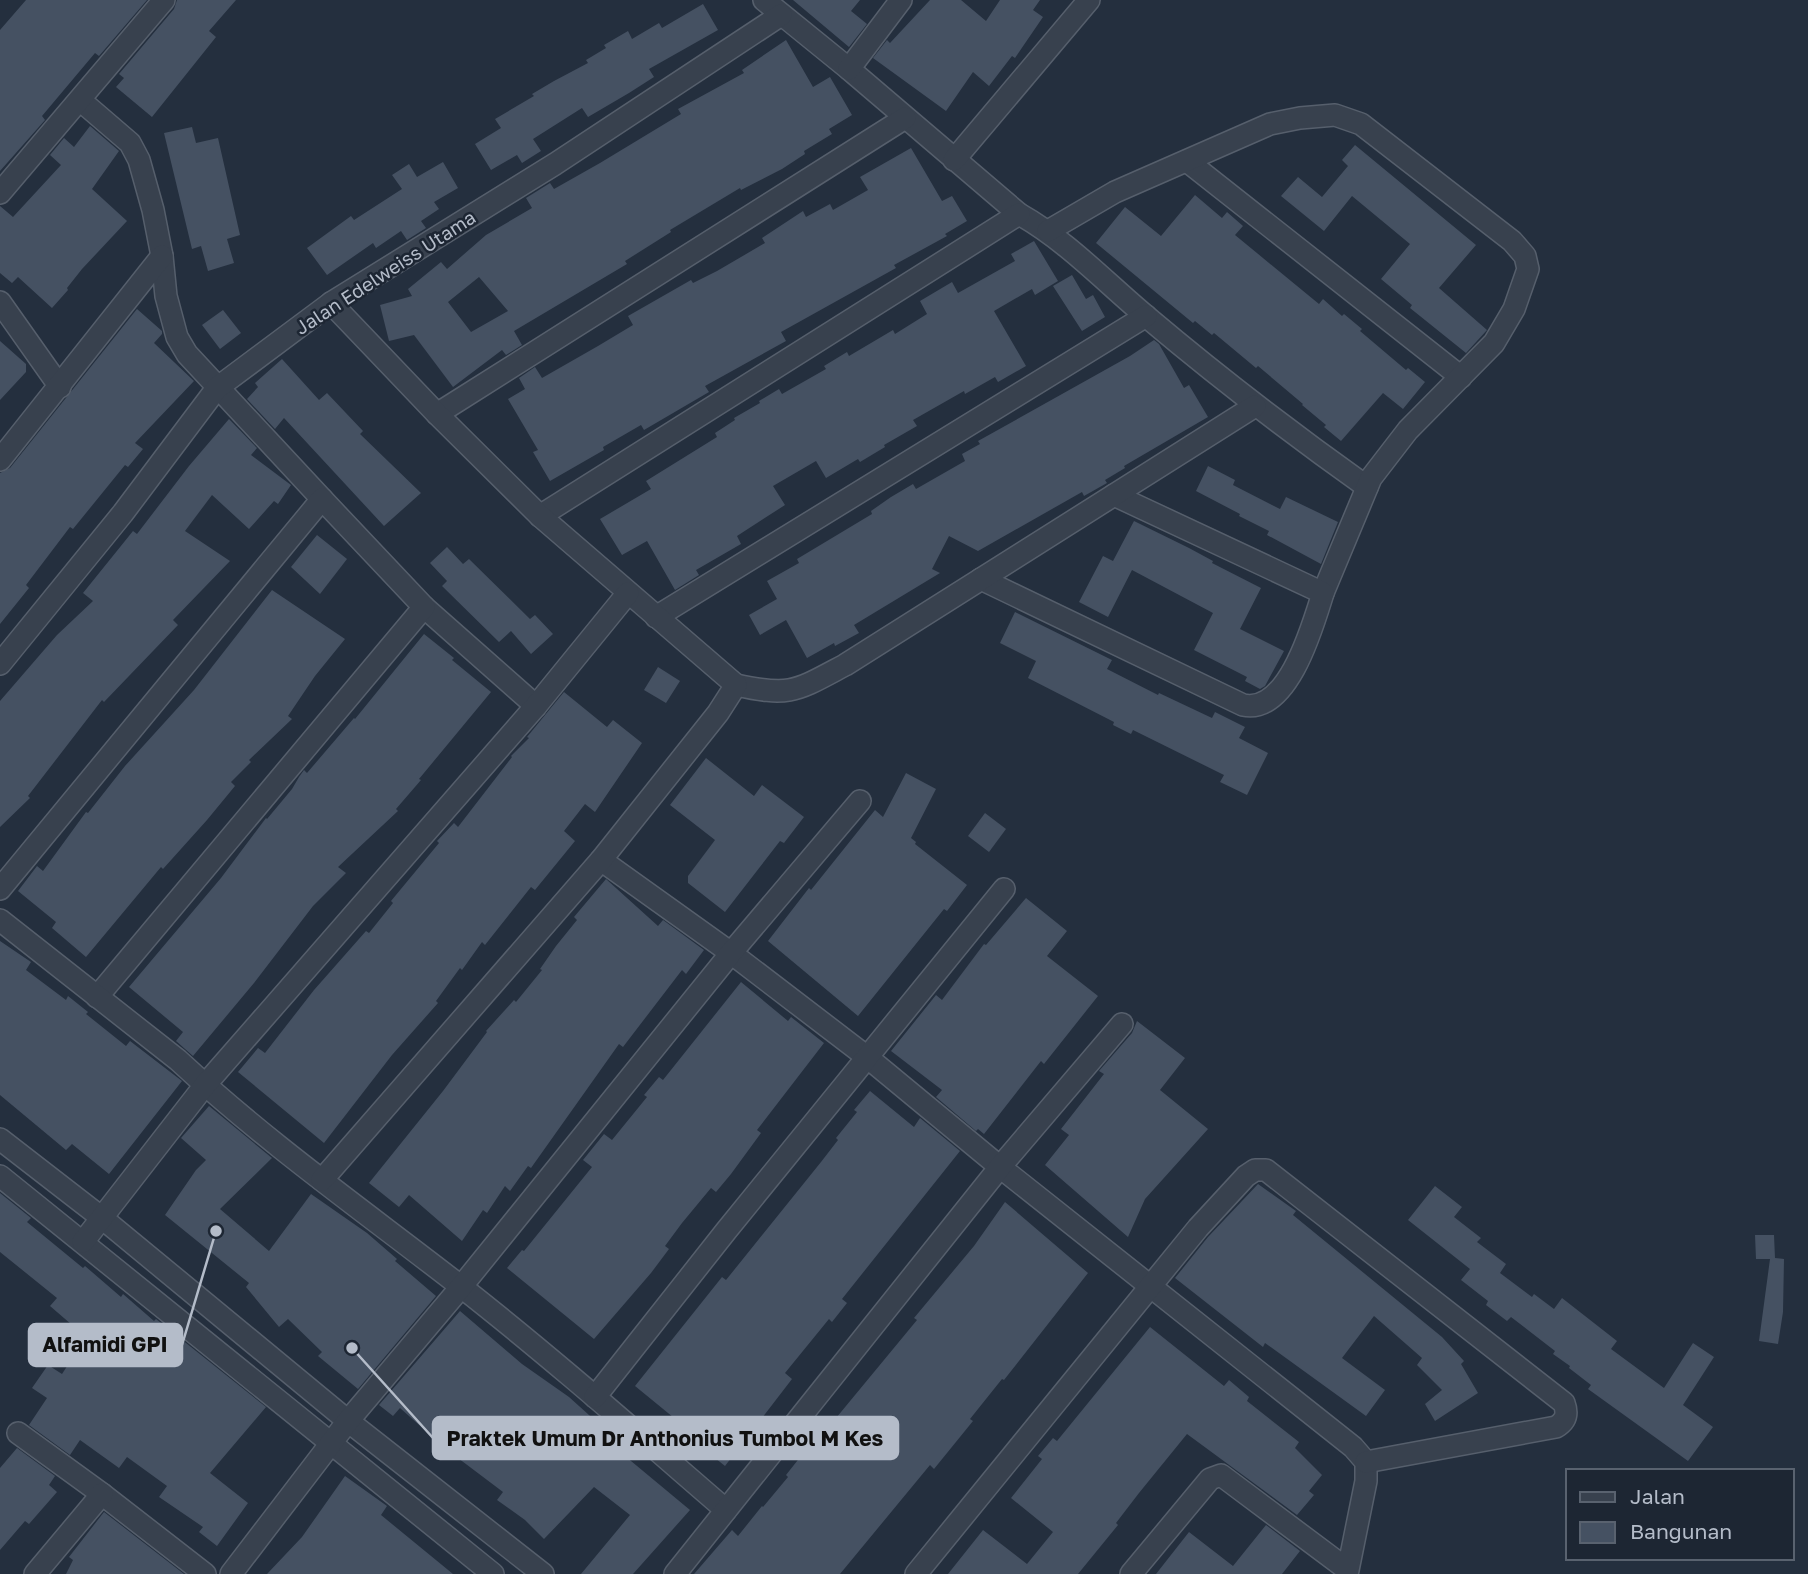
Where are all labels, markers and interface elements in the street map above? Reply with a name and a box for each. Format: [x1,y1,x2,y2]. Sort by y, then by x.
street label: Jalan Edelweiss Utama [290,205,480,339]
callout: Alfamidi GPI [29,1324,182,1366]
text: Alfamidi GPI [42,1331,168,1357]
callout: Praktek Umum Dr Anthonius Tumbol M Kes [433,1417,898,1459]
text: Praktek Umum Dr Anthonius Tumbol M Kes [447,1425,884,1451]
legend [1566,1469,1794,1560]
text: Jalan [1630,1483,1685,1509]
text: Bangunan [1630,1518,1732,1544]

